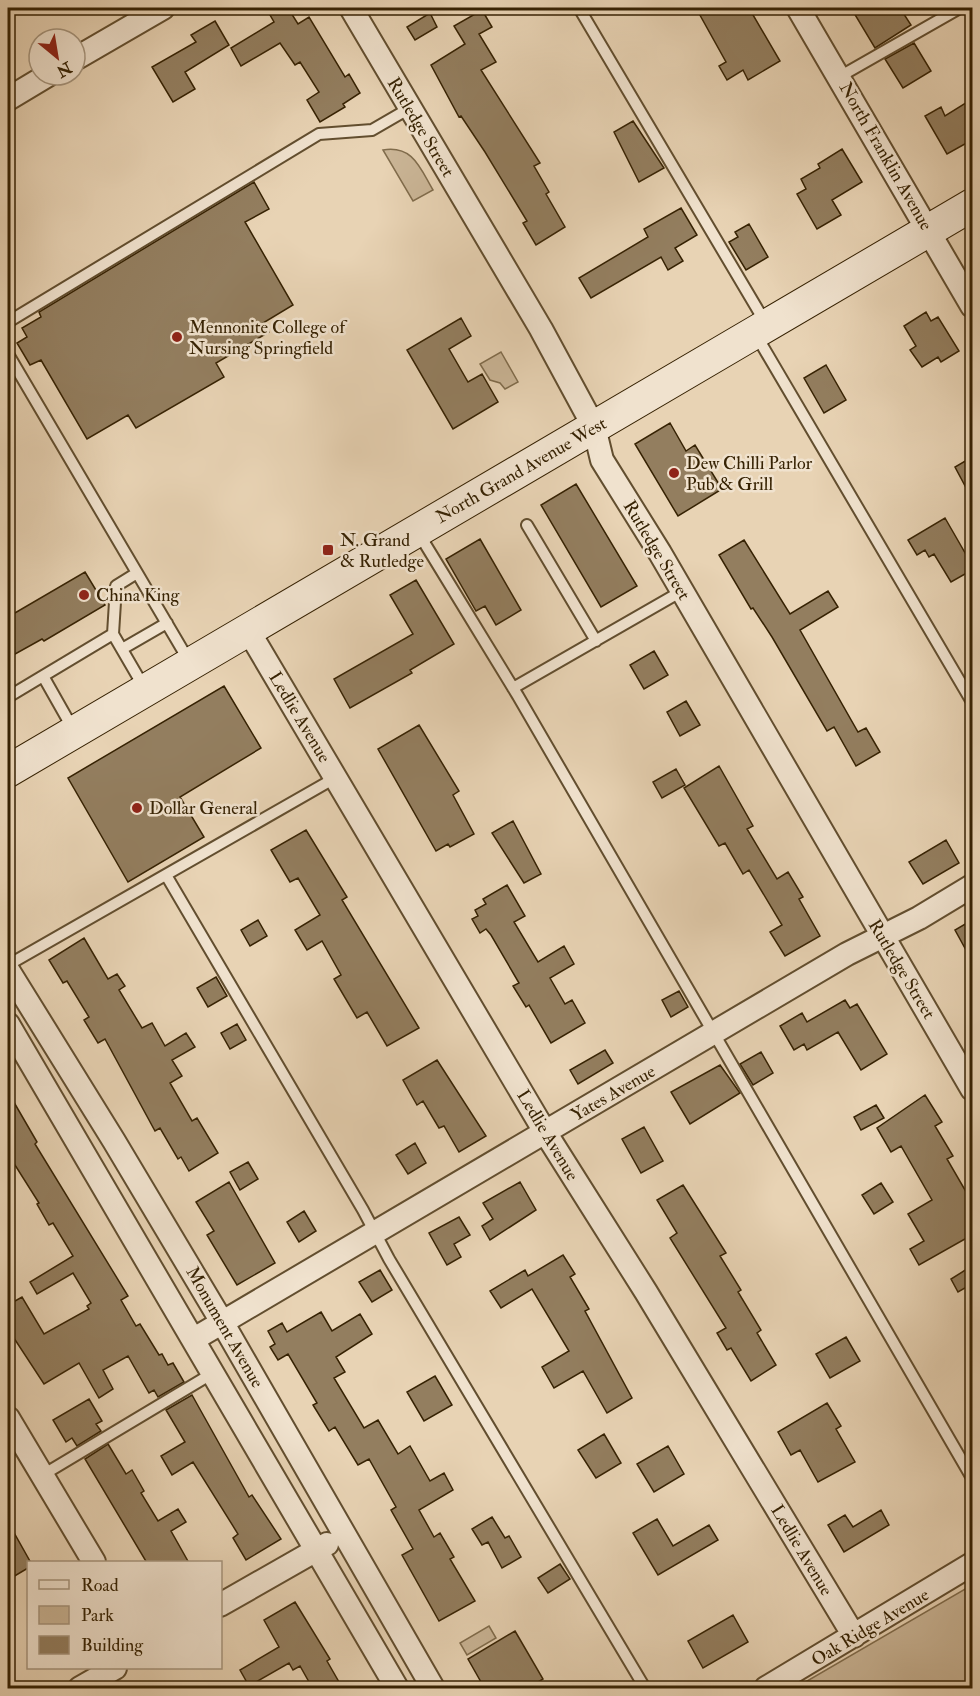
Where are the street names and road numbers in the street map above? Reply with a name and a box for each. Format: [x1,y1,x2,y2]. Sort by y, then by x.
street label: Rutledge Street [382,73,459,181]
street label: North Franklin Avenue [834,78,938,235]
street label: North Grand Avenue West [432,412,611,529]
street label: Rutledge Street [618,496,695,604]
street label: Ledlie Avenue [263,668,336,767]
street label: Rutledge Street [863,915,940,1023]
street label: Yates Avenue [567,1060,660,1127]
street label: Ledlie Avenue [511,1086,584,1185]
street label: Monument Avenue [180,1262,269,1393]
street label: Ledlie Avenue [765,1501,838,1600]
street label: Oak Ridge Avenue [807,1583,934,1672]

